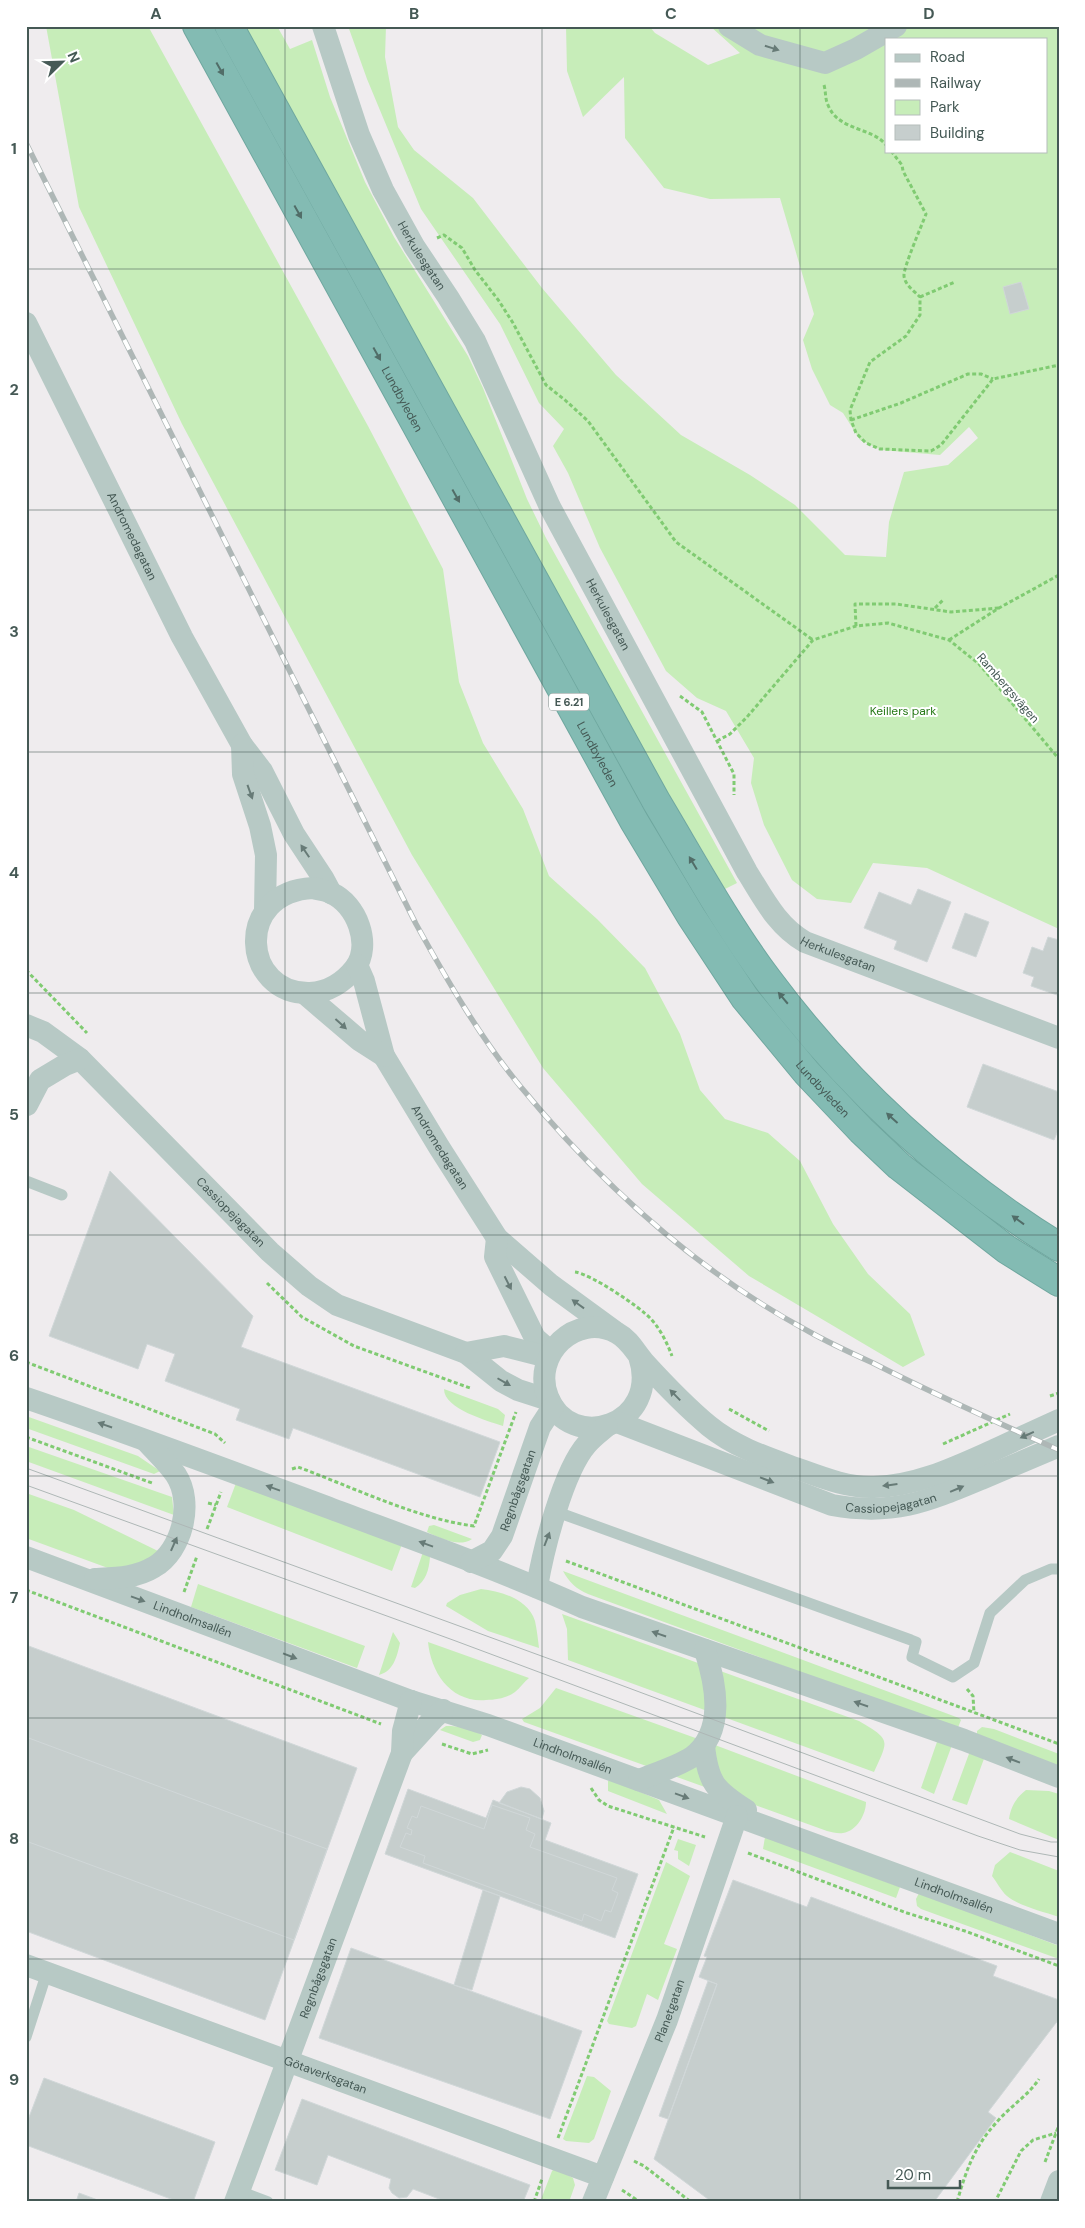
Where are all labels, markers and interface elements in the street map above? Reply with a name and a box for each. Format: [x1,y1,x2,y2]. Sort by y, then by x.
text: A [150,3,162,24]
text: B [409,3,419,24]
text: C [665,3,677,24]
text: D [923,3,935,24]
north arrow [38,38,88,88]
legend [885,38,1048,152]
one-way arrow [765,45,780,53]
text: Road [930,47,965,67]
text: N [64,49,84,65]
one-way arrow [216,62,225,76]
text: Railway [930,73,982,93]
text: Park [930,97,960,117]
text: Building [930,123,985,143]
text: 1 [11,138,17,159]
one-way arrow [294,205,303,218]
street label: Herkulesgatan [394,218,449,294]
one-way arrow [373,346,381,361]
street label: Lundbyleden [378,364,427,435]
text: 2 [9,379,19,400]
street label: Andromedagatan [103,489,161,583]
one-way arrow [452,489,460,503]
street label: Herkulesgatan [582,576,634,653]
text: 3 [9,621,19,642]
street label: Rambergsvägen [973,650,1043,727]
road number: E 6.21 [549,694,589,710]
park label: Keillers park [870,703,936,719]
street label: Lundbyleden [573,719,622,790]
one-way arrow [246,785,254,800]
one-way arrow [301,845,310,858]
one-way arrow [688,856,697,869]
text: 4 [9,862,19,883]
street label: Herkulesgatan [797,933,878,976]
one-way arrow [777,992,788,1005]
one-way arrow [334,1019,347,1030]
street label: Lundbyleden [792,1057,853,1121]
street label: Andromedagatan [407,1102,472,1193]
text: 5 [9,1104,19,1125]
one-way arrow [886,1112,898,1124]
street label: Cassiopejagatan [193,1174,269,1251]
one-way arrow [1012,1215,1025,1226]
one-way arrow [504,1276,512,1290]
one-way arrow [572,1298,585,1309]
text: 6 [9,1345,19,1366]
one-way arrow [497,1378,510,1387]
one-way arrow [669,1390,681,1402]
one-way arrow [97,1420,112,1428]
one-way arrow [1020,1431,1034,1439]
street label: Regnbågsgatan [496,1447,539,1533]
one-way arrow [760,1476,775,1484]
one-way arrow [882,1482,898,1490]
one-way arrow [266,1484,281,1491]
one-way arrow [949,1485,964,1493]
street label: Cassiopejagatan [845,1489,939,1517]
one-way arrow [544,1532,551,1547]
one-way arrow [171,1537,179,1551]
one-way arrow [418,1540,433,1548]
text: 7 [10,1587,19,1608]
one-way arrow [130,1596,145,1603]
street label: Lindholmsallén [151,1597,234,1641]
one-way arrow [651,1630,666,1638]
one-way arrow [283,1652,298,1660]
one-way arrow [853,1700,868,1707]
street label: Lindholmsallén [531,1734,614,1778]
one-way arrow [1006,1755,1021,1763]
one-way arrow [675,1792,690,1800]
text: 8 [9,1828,19,1849]
street label: Lindholmsallén [912,1874,996,1917]
street label: Regnbågsgatan [296,1935,341,2021]
street label: Planetgatan [651,1977,688,2045]
street label: Götaverksgatan [282,2052,369,2098]
text: 9 [9,2069,19,2090]
scale bar [888,2158,960,2190]
text: 20 m [895,2165,931,2185]

